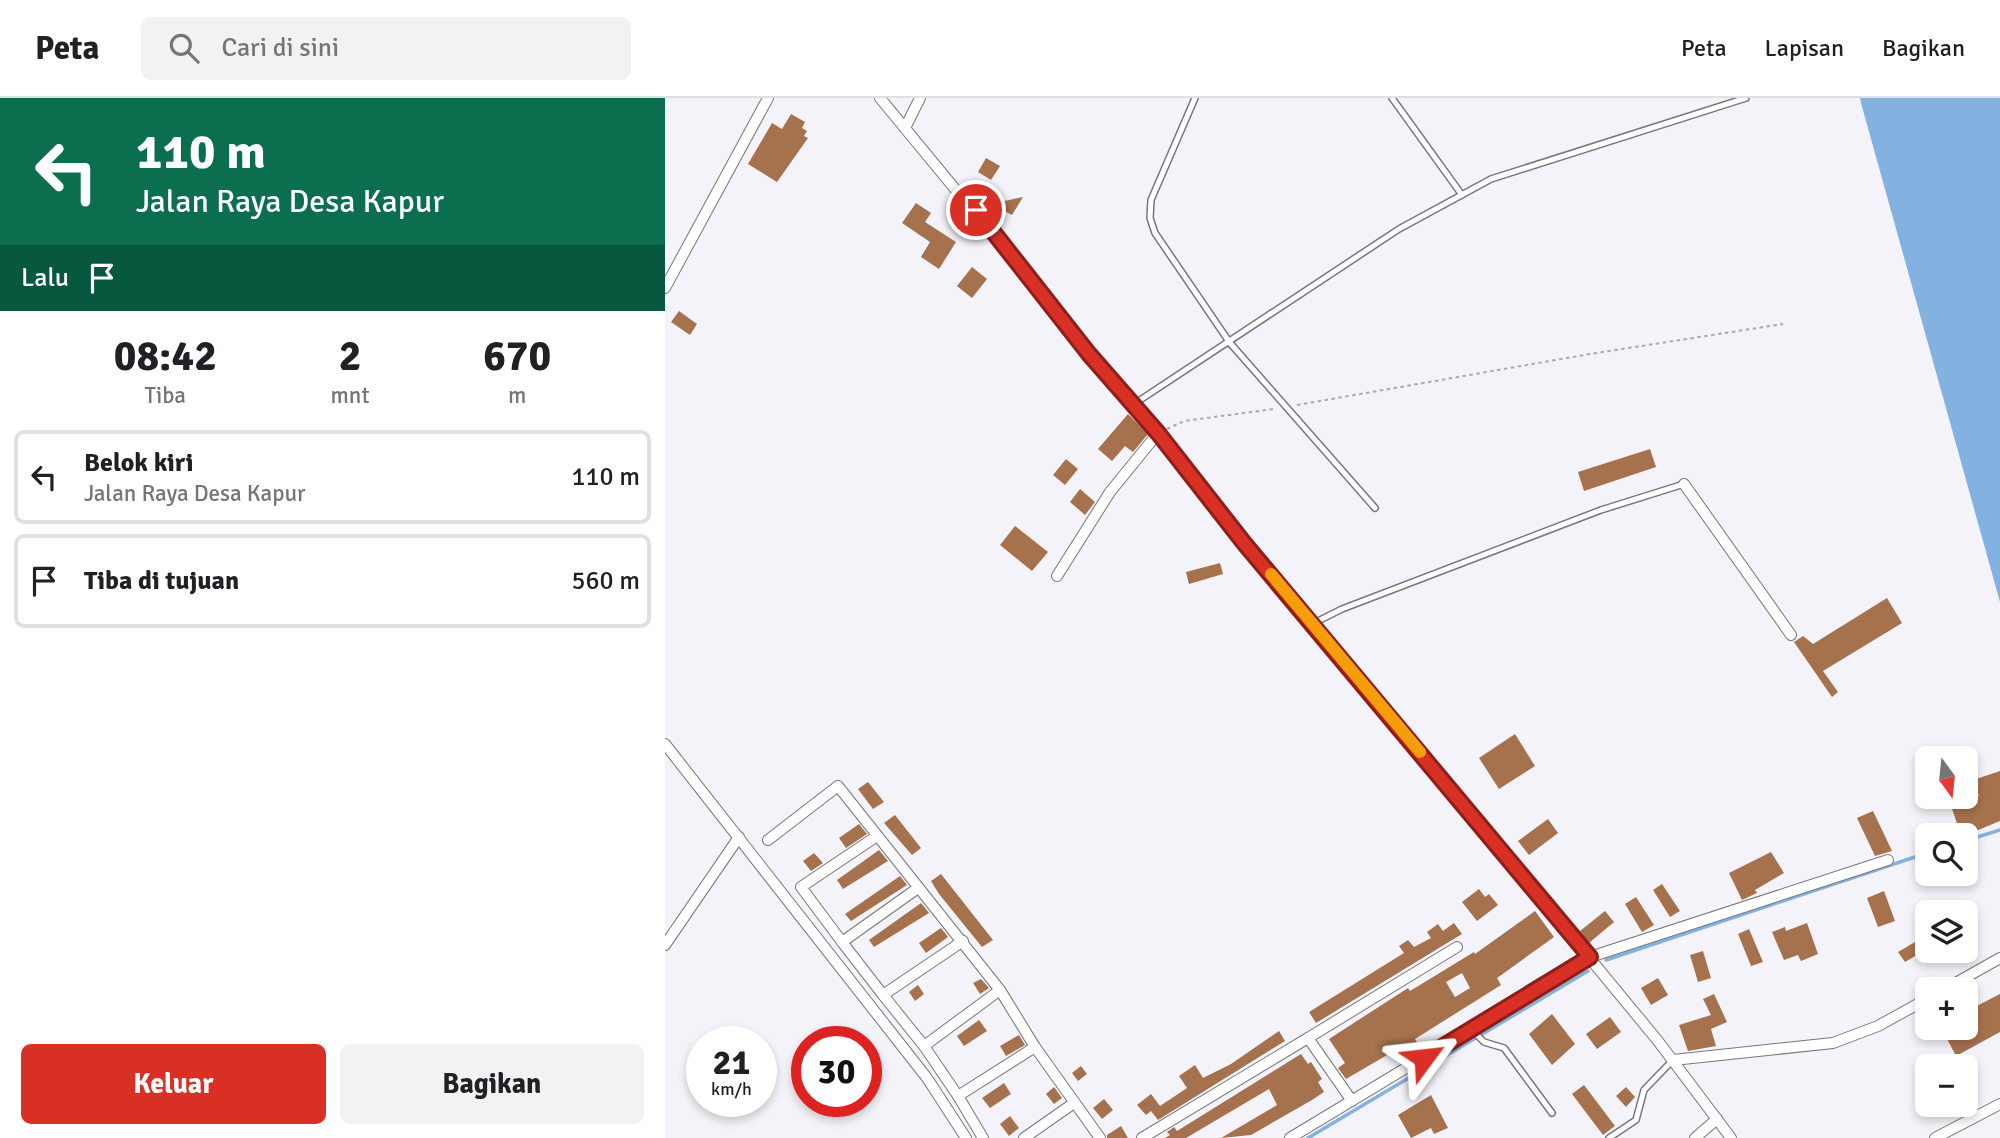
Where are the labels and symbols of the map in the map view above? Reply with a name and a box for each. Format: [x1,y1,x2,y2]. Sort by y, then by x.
pin [946,180,1006,240]
north arrow [1915,746,1977,808]
position arrow [1387,1021,1461,1095]
speed limit sign: 30 [791,1026,882,1117]

